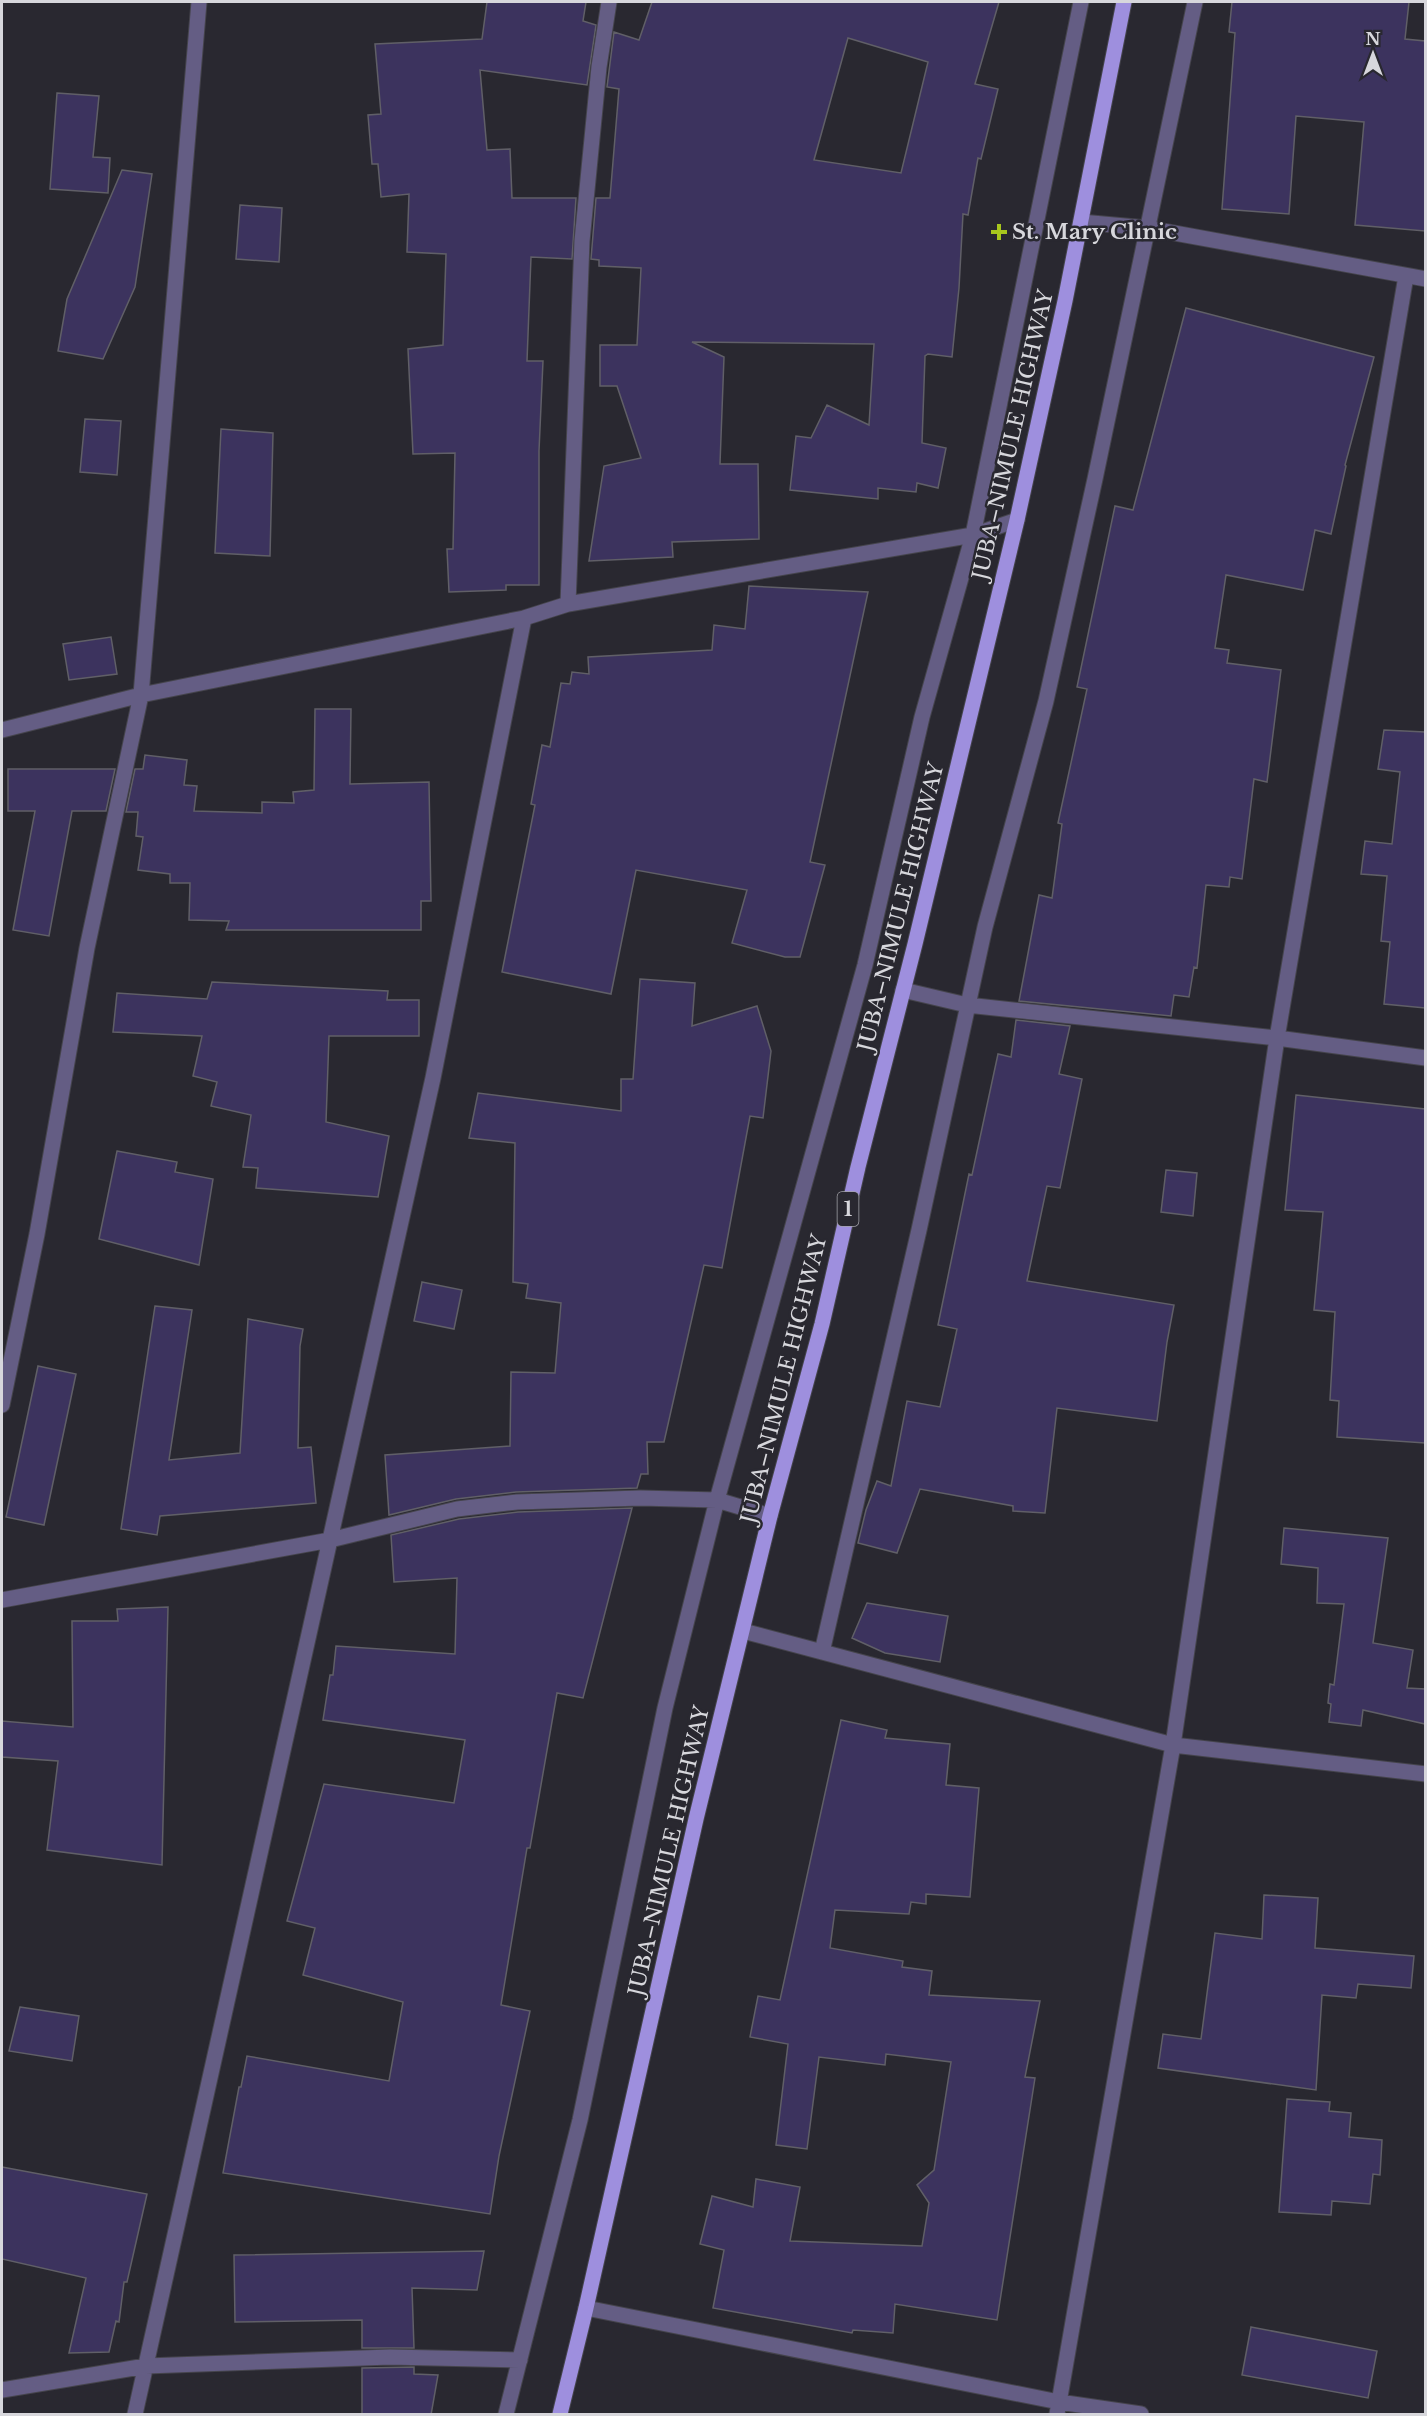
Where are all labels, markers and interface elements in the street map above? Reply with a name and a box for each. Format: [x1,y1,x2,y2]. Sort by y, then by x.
north arrow [1343,24,1403,84]
text: N [1365,29,1381,49]
place label: St. Mary Clinic [1012,219,1177,245]
marker: St. Mary Clinic [990,223,1008,241]
street label: JUBA–NIMULE HIGHWAY [966,287,1059,586]
street label: JUBA–NIMULE HIGHWAY [852,759,950,1057]
road number: 1 [838,1192,858,1226]
street label: JUBA–NIMULE HIGHWAY [735,1231,833,1529]
street label: JUBA–NIMULE HIGHWAY [622,1703,715,2002]

